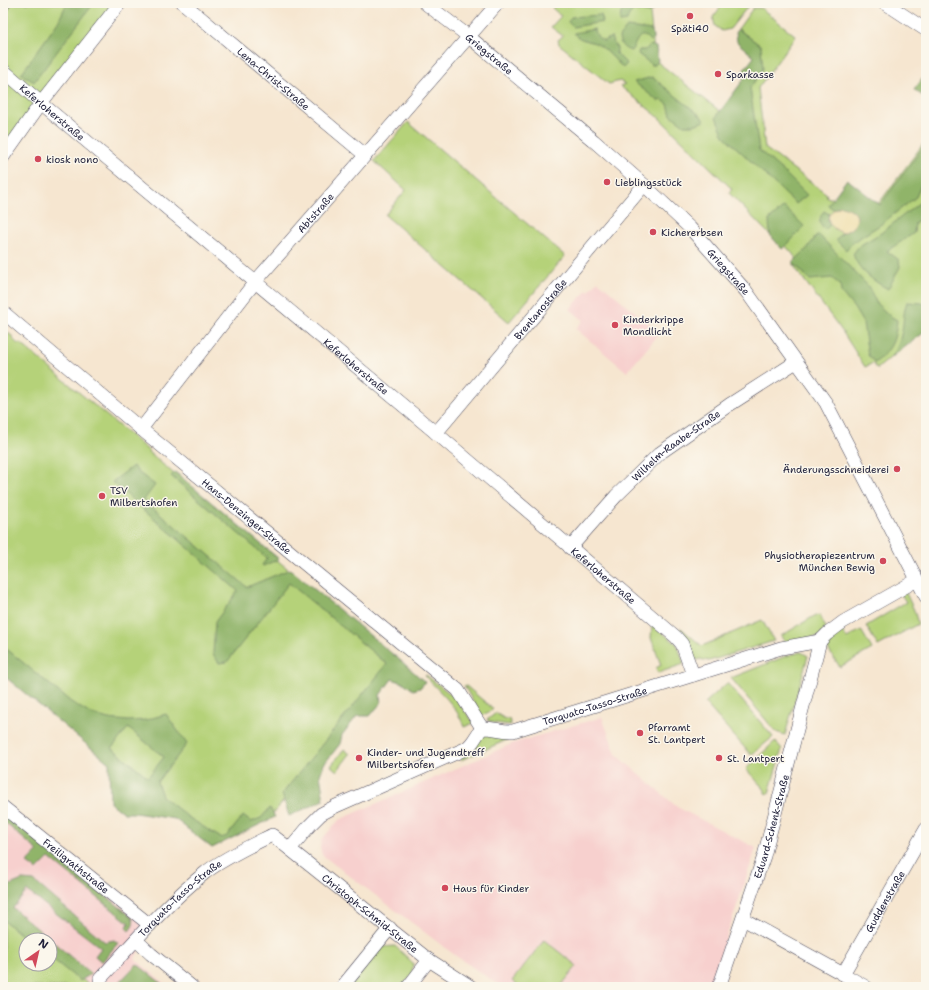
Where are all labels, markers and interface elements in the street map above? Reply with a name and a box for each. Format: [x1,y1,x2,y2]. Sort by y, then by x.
marker: Späti40 [685,11,695,21]
place label: Späti40 [671,22,709,35]
street label: Griegstraße [463,31,516,78]
street label: Lena-Christ-Straße [234,45,312,113]
place label: Sparkasse [726,68,775,81]
marker: Sparkasse [713,69,723,79]
street label: Keferloherstraße [17,81,88,144]
place label: kiosk nono [46,153,98,166]
marker: kiosk nono [33,154,43,164]
place label: Lieblingsstück [615,176,682,189]
marker: Lieblingsstück [602,177,612,187]
street label: Abtstraße [295,190,337,236]
place label: Kichererbsen [661,226,723,239]
marker: Kichererbsen [648,227,658,237]
street label: Griegstraße [704,246,753,298]
street label: Brentanostraße [511,276,570,342]
place label: Kinderkrippe Mondlicht [623,313,684,338]
marker: Kinderkrippe Mondlicht [610,320,620,330]
street label: Keferloherstraße [321,336,391,398]
street label: Wilhelm-Raabe-Straße [629,407,723,484]
place label: Änderungsschneiderei [783,463,889,476]
marker: Änderungsschneiderei [892,464,902,474]
street label: Hans-Denzinger-Straße [199,476,294,557]
place label: TSV Milbertshofen [110,484,177,509]
marker: TSV Milbertshofen [97,491,107,501]
street label: Keferloherstraße [568,545,639,607]
place label: Physiotherapiezentrum München Bewig [764,549,875,574]
marker: Physiotherapiezentrum München Bewig [878,556,888,566]
street label: Torquato-Tasso-Straße [541,684,649,728]
place label: Pfarramt St. Lantpert [648,721,705,746]
marker: Pfarramt St. Lantpert [635,728,645,738]
place label: Kinder- und Jugendtreff Milbertshofen [367,746,485,771]
place label: St. Lantpert [727,752,784,765]
marker: Kinder- und Jugendtreff Milbertshofen [354,753,364,763]
marker: St. Lantpert [714,753,724,763]
street label: Eduard-Schenk-Straße [751,773,792,880]
street label: Freiligrathstraße [40,836,112,897]
street label: Torquato-Tasso-Straße [136,857,225,940]
street label: Guddenstraße [862,868,908,935]
street label: Christoph-Schmid-Straße [319,871,421,956]
place label: Haus für Kinder [453,882,529,895]
marker: Haus für Kinder [440,883,450,893]
north arrow [18,932,58,972]
text: N [36,935,51,953]

